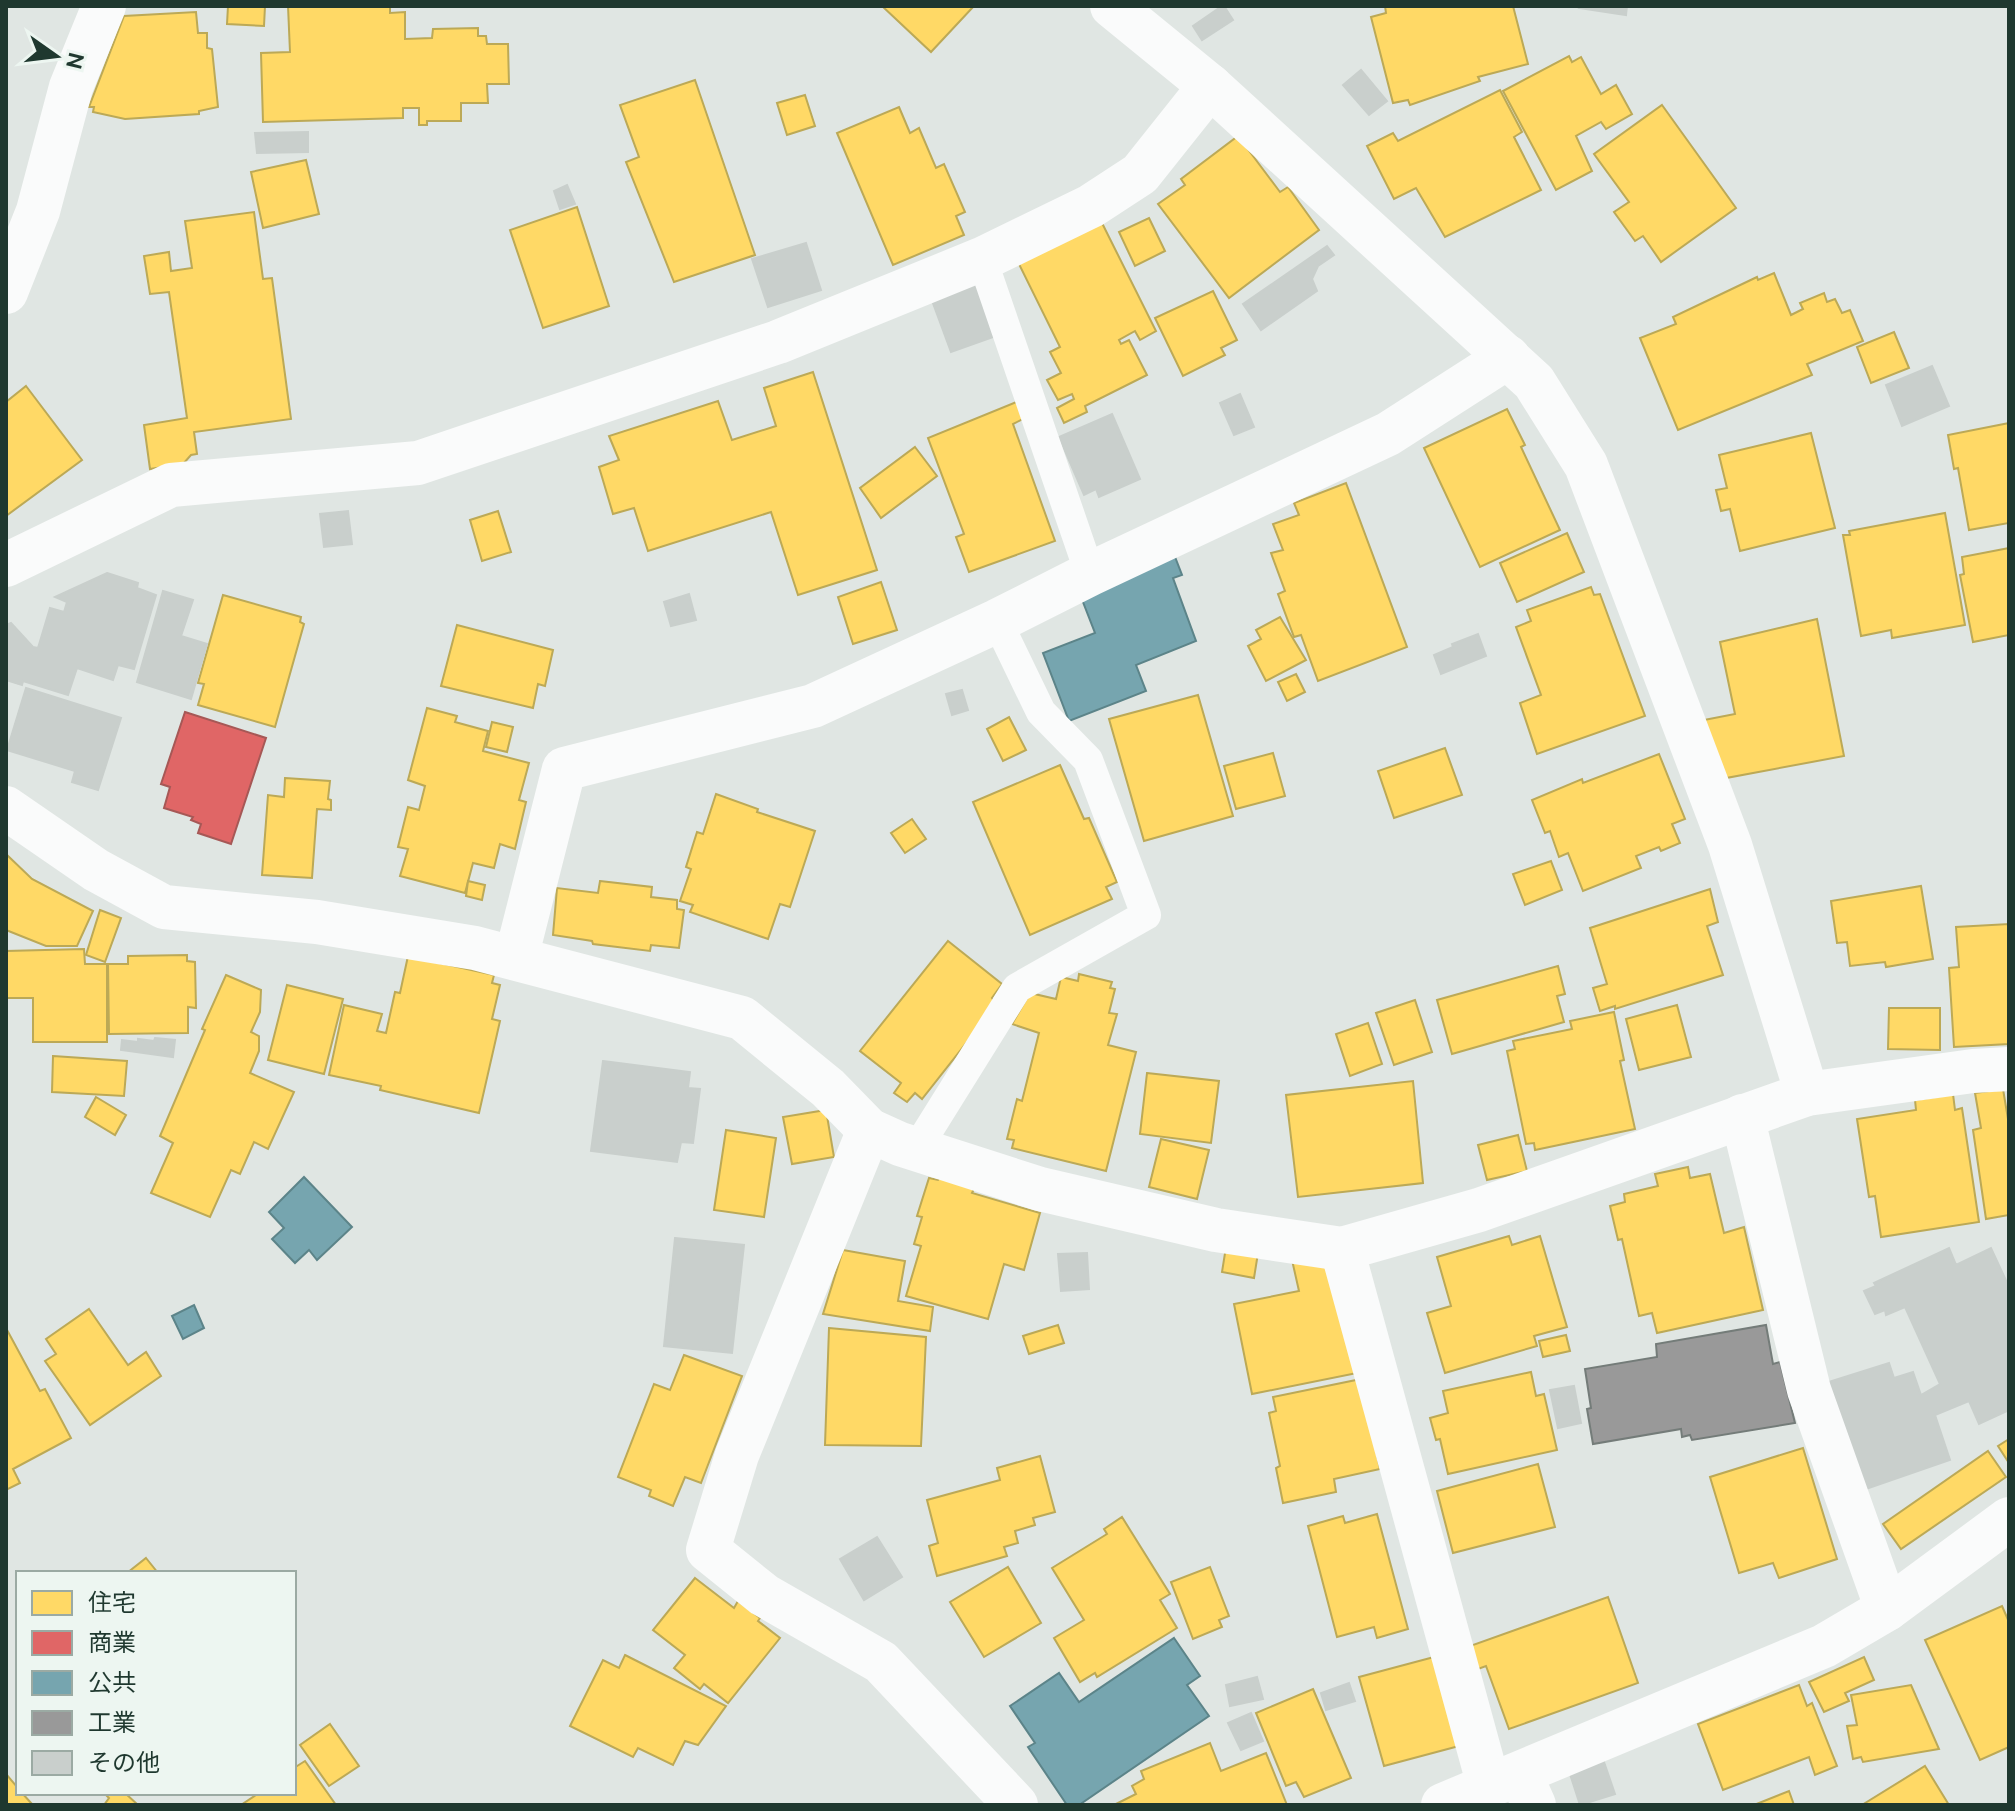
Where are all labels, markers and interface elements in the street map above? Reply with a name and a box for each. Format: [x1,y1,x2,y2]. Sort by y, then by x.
north arrow [16,16,96,96]
text: N [62,50,90,72]
legend [16,1571,296,1795]
text: 住宅 [88,1589,136,1616]
text: 商業 [88,1629,136,1656]
text: 公共 [88,1669,136,1696]
text: 工業 [88,1709,136,1736]
text: その他 [88,1749,160,1776]

